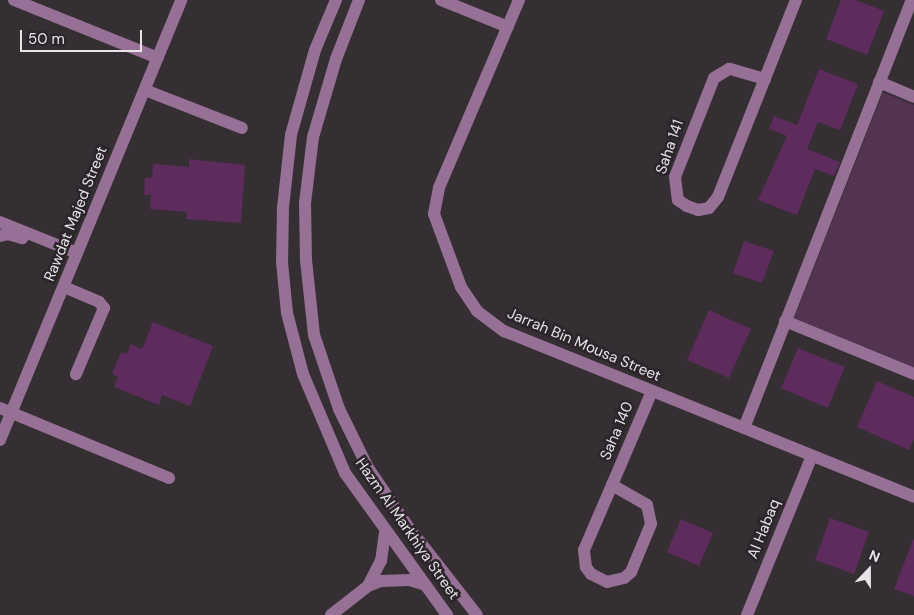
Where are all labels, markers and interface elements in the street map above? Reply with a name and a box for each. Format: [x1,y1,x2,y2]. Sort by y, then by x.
scale bar [22,20,145,52]
text: 50 m [28,29,65,49]
street label: Saha 141 [652,118,688,176]
street label: Rawdat Majed Street [41,144,111,284]
street label: Jarrah Bin Mousa Street [505,304,663,386]
street label: Saha 140 [597,399,637,463]
street label: Hazm Al Markhiya Street [351,455,463,603]
street label: Al Habaq [744,497,784,561]
north arrow [844,545,894,595]
text: N [867,546,883,566]

